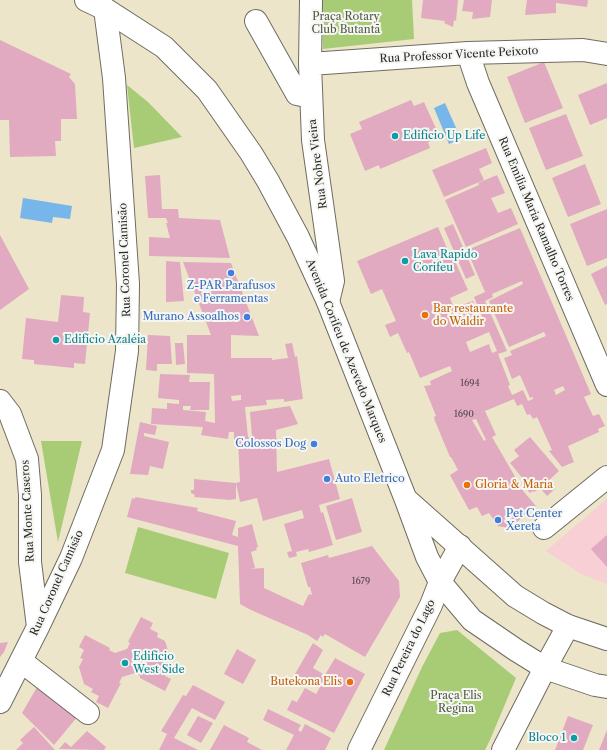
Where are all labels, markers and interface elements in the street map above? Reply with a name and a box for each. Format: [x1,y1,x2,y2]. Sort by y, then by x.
park label: Praça Rotary Club Butantã [312,10,380,36]
street label: Rua Professor Vicente Peixoto [379,44,539,66]
street label: Rua Nobre Vieira [306,118,330,210]
place label: Edifício Up Life [403,129,485,143]
marker: Edifício Up Life [390,131,400,141]
street label: Rua Emilia Maria Ramalho Torres [495,135,577,303]
street label: Rua Coronel Camisão [116,203,134,317]
place label: Lava Rapido Corifeu [413,248,478,274]
marker: Lava Rapido Corifeu [400,256,410,266]
street label: Avenida Corifeu de Azevedo Marques [303,257,389,445]
marker: Z-PAR Parafusos e Ferramentas [226,268,236,278]
place label: Z-PAR Parafusos e Ferramentas [187,279,275,305]
place label: Bar restaurante do Waldir [433,302,513,328]
place label: Murano Assoalhos [142,310,239,324]
marker: Bar restaurante do Waldir [420,310,430,320]
marker: Murano Assoalhos [242,312,252,322]
place label: Edifício Azaléia [64,333,146,347]
marker: Edifício Azaléia [51,335,61,345]
house number: 1694 [460,378,480,388]
house number: 1690 [454,409,474,419]
place label: Colossos Dog [235,437,306,451]
marker: Colossos Dog [309,439,319,449]
street label: Rua Monte Caseros [19,460,37,562]
place label: Auto Eletrico [335,472,405,486]
marker: Auto Eletrico [322,474,332,484]
place label: Gloria & Maria [475,478,553,492]
marker: Gloria & Maria [462,480,472,490]
place label: Pet Center Xereta [506,507,562,533]
marker: Pet Center Xereta [493,515,503,525]
street label: Rua Coronel Camisão [28,528,86,638]
house number: 1679 [352,576,370,586]
street label: Rua Pereira do Lago [380,598,438,698]
place label: Edifício West Side [133,650,185,676]
marker: Edifício West Side [120,658,130,668]
place label: Butekona Elis [270,675,342,689]
marker: Butekona Elis [345,677,355,687]
park label: Praça Elis Regina [430,689,482,715]
place label: Bloco 1 [528,731,566,745]
marker: Bloco 1 [569,733,579,743]

